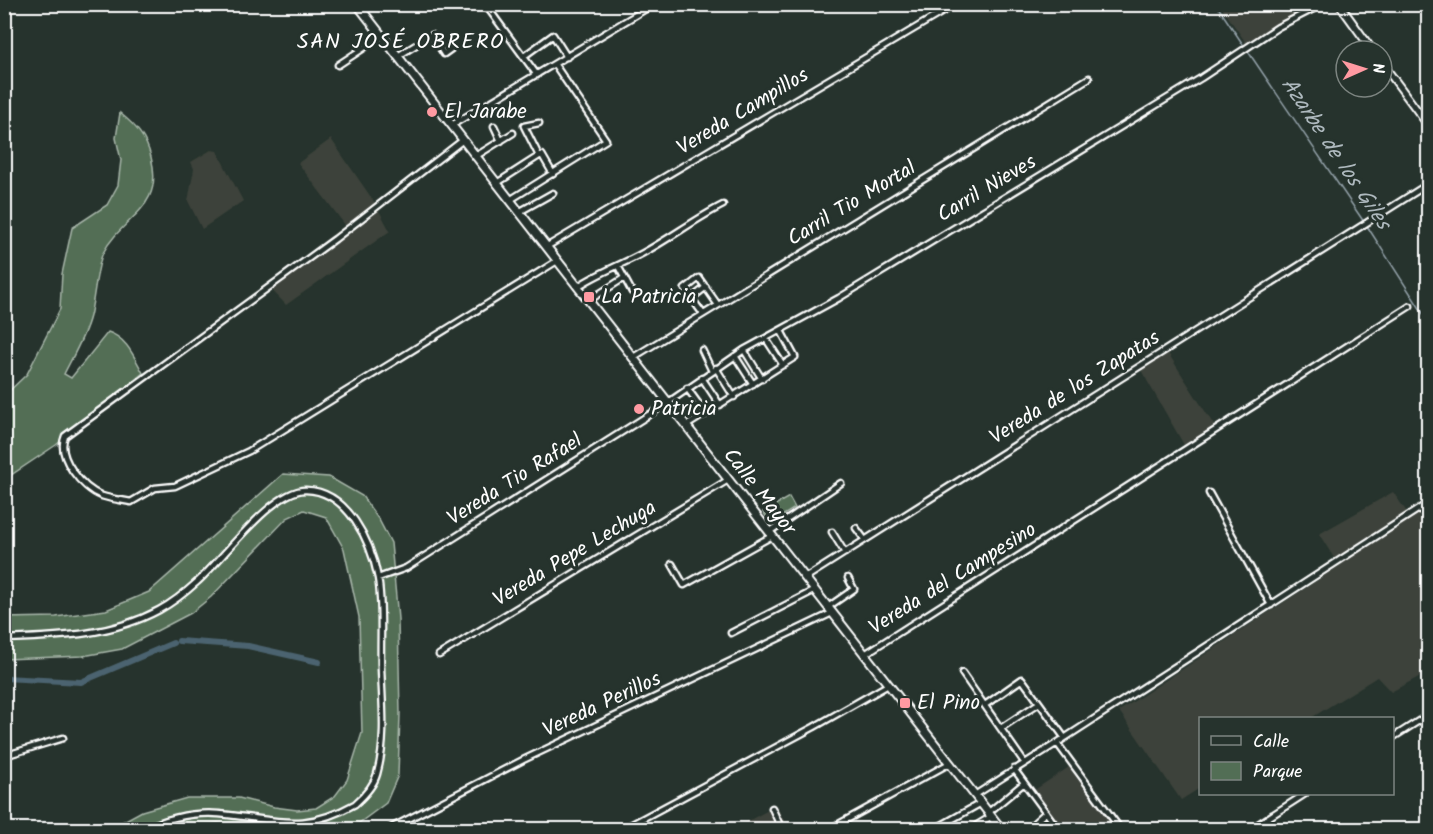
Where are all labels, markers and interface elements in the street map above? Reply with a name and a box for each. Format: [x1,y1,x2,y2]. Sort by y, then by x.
district label: SAN JOSÉ OBRERO [297,25,505,60]
north arrow [1334,39,1394,99]
street label: Vereda Campillos [671,60,815,164]
text: N [1365,63,1390,74]
water label: Azarbe de los Giles [1271,71,1401,240]
place label: El Jarabe [444,96,527,129]
marker: El Jarabe [425,105,439,119]
street label: Carril Nieves [931,146,1043,232]
street label: Carril Tio Mortal [781,152,923,256]
place label: La Patricia [601,281,696,314]
marker: La Patricia [582,290,596,304]
street label: Vereda de los Zapatas [983,322,1167,454]
place label: Patricia [651,393,717,426]
marker: Patricia [632,402,646,416]
street label: Vereda Tio Rafael [441,425,589,535]
street label: Calle Mayor [714,441,804,544]
street label: Vereda Pepe Lechuga [487,492,663,616]
street label: Vereda del Campesino [863,514,1043,644]
street label: Vereda Perillos [537,663,667,747]
place label: El Pino [917,687,980,720]
marker: El Pino [898,696,912,710]
legend [1199,717,1394,795]
text: Calle [1253,728,1289,757]
text: Parque [1253,758,1302,787]

